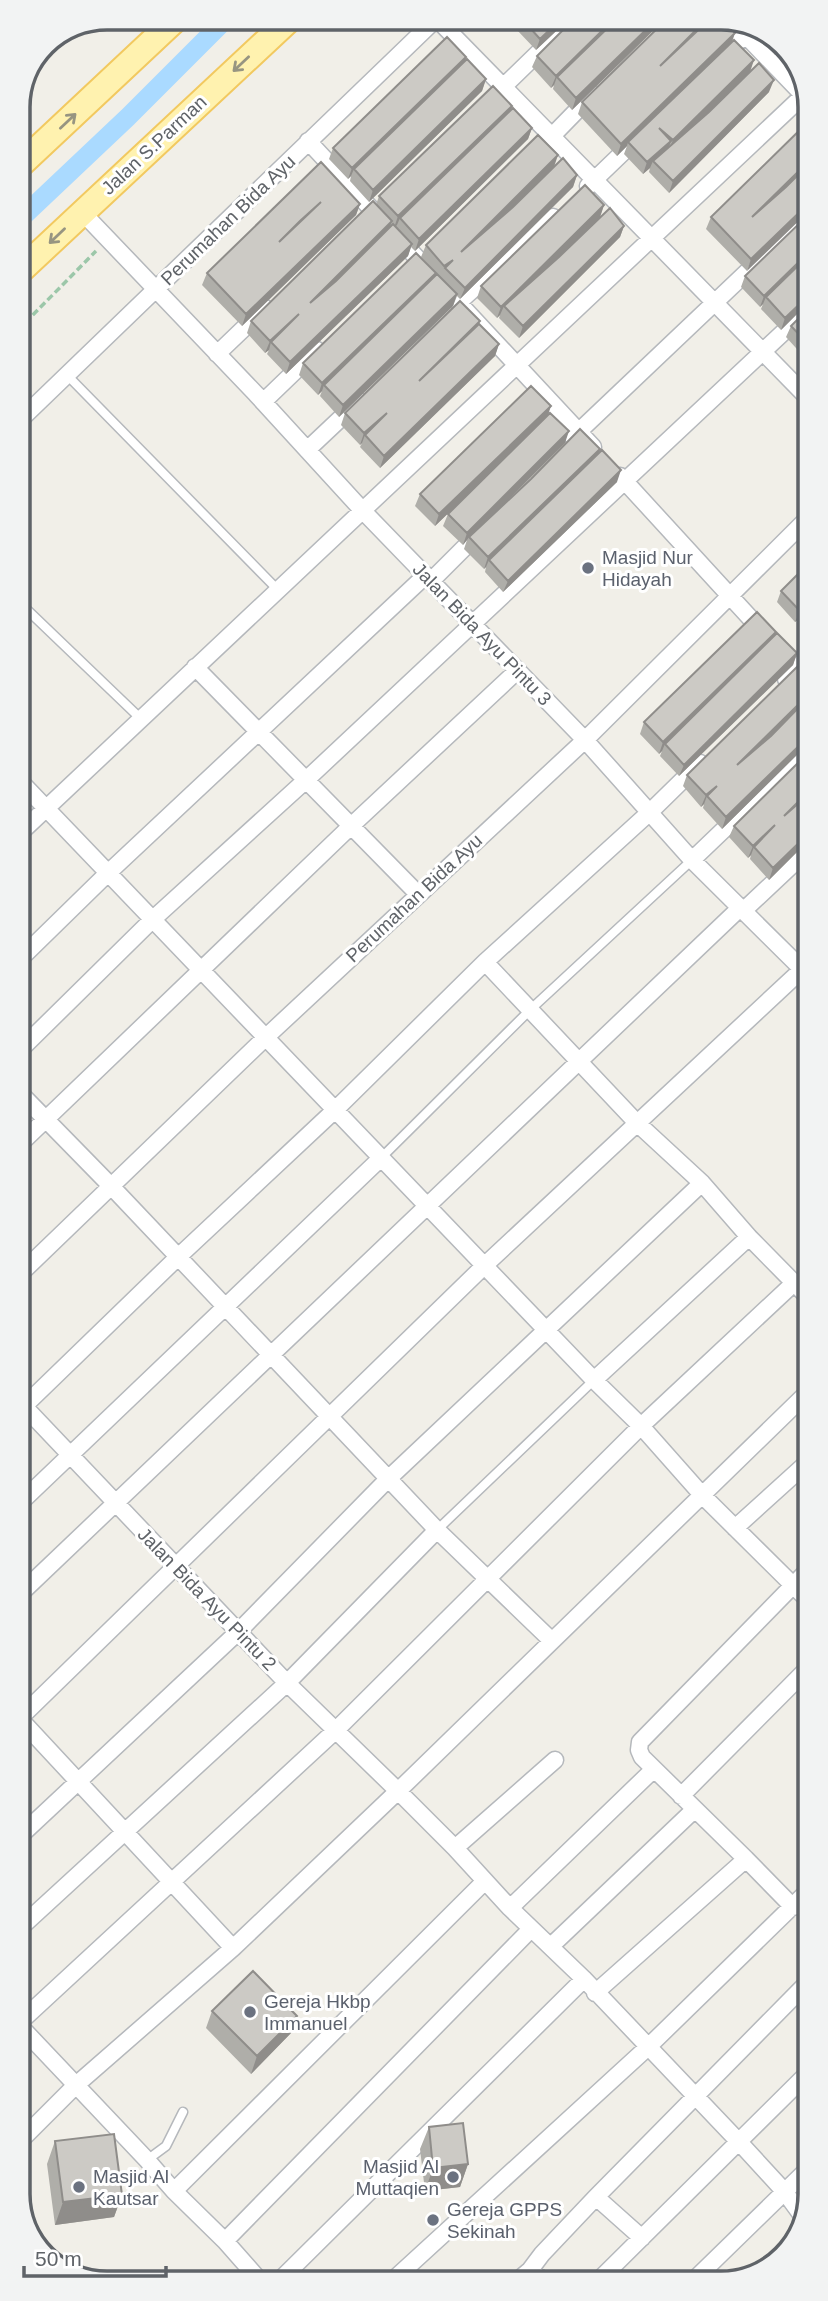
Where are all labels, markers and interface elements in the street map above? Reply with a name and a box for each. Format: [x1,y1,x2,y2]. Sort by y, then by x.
one-way arrow [232,56,250,72]
street label: Jalan S.Parman [97,91,211,199]
one-way arrow [59,112,76,129]
street label: Perumahan Bida Ayu [157,151,299,289]
one-way arrow [48,228,66,244]
place label: Masjid Nur Hidayah [602,547,693,590]
street label: Jalan Bida Ayu Pintu 3 [409,558,555,710]
marker: Masjid Nur Hidayah [580,560,596,576]
street label: Perumahan Bida Ayu [342,830,486,966]
street label: Jalan Bida Ayu Pintu 2 [134,1523,280,1675]
place label: Gereja Hkbp Immanuel [264,1991,371,2034]
marker: Gereja Hkbp Immanuel [242,2004,258,2020]
place label: Masjid Al Muttaqien [356,2156,439,2199]
place label: Masjid Al Kautsar [93,2166,169,2209]
marker: Masjid Al Muttaqien [445,2169,461,2185]
marker: Masjid Al Kautsar [71,2179,87,2195]
place label: Gereja GPPS Sekinah [447,2199,562,2242]
marker: Gereja GPPS Sekinah [425,2212,441,2228]
scale bar [24,2234,166,2278]
text: 50 m [35,2247,82,2270]

